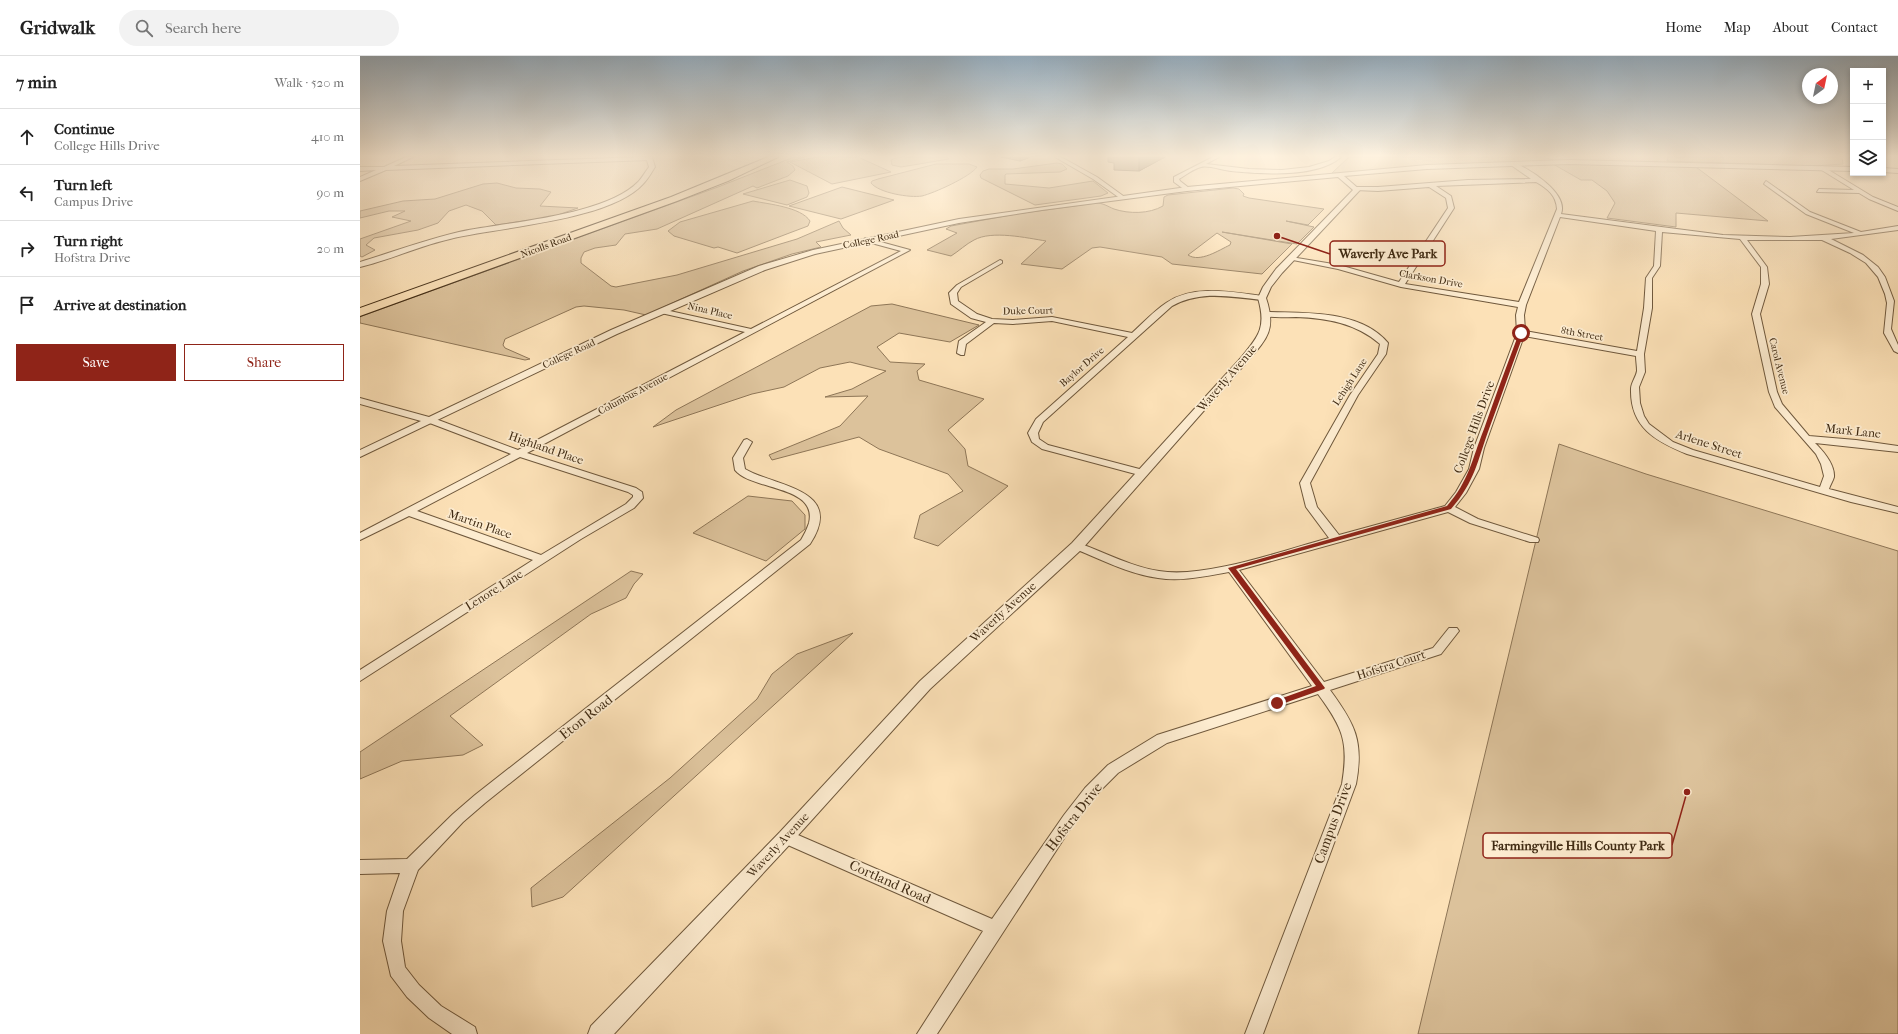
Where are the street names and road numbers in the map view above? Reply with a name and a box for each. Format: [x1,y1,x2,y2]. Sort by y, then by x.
street label: College Road [842,228,901,252]
street label: Nicolls Road [519,231,574,261]
street label: Clarkson Drive [1398,267,1464,291]
street label: Nina Place [686,300,734,322]
street label: Duke Court [1003,305,1054,317]
street label: 8th Street [1560,324,1605,344]
street label: College Road [541,336,598,371]
street label: Carol Avenue [1766,337,1792,396]
street label: Waverly Avenue [1194,342,1260,415]
street label: Baylor Drive [1057,344,1107,389]
street label: Lehigh Lane [1330,356,1370,408]
street label: Columbus Avenue [596,371,670,417]
street label: College Hills Drive [1451,379,1497,475]
street label: Mark Lane [1824,421,1882,441]
street label: Arlene Street [1673,426,1745,462]
street label: Highland Place [507,429,585,467]
street label: Martin Place [446,507,514,541]
street label: Lenore Lane [463,567,525,613]
street label: Waverly Avenue [966,579,1039,646]
street label: Hofstra Court [1355,647,1428,683]
street label: Eton Road [556,691,616,743]
street label: Hofstra Drive [1042,779,1106,855]
street label: Campus Drive [1310,780,1356,866]
street label: Waverly Avenue [744,810,812,881]
street label: Cortland Road [846,856,934,908]

